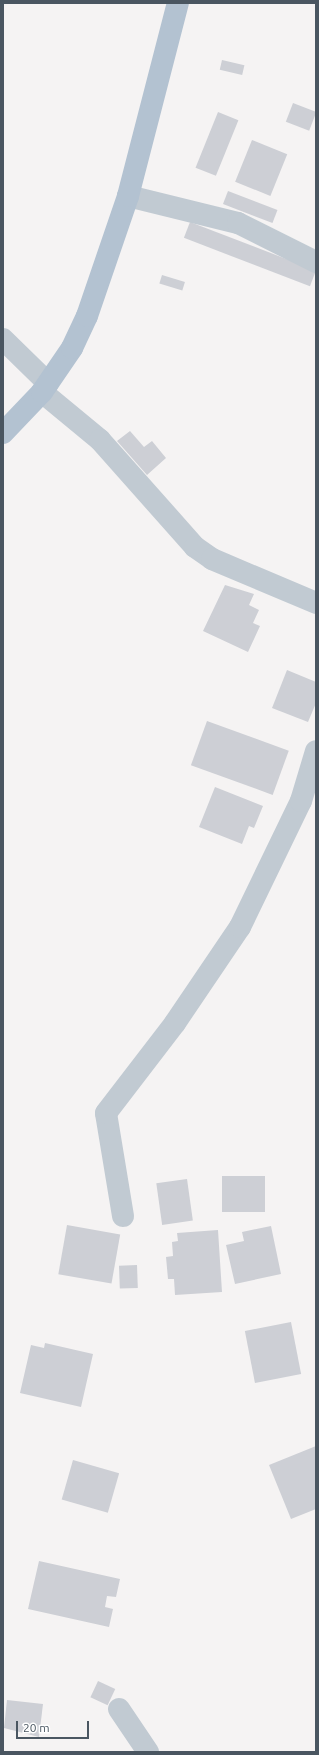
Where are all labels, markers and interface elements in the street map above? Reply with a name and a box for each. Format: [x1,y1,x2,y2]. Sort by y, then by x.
scale bar [18,1713,91,1739]
text: 20 m [23,1721,50,1734]

